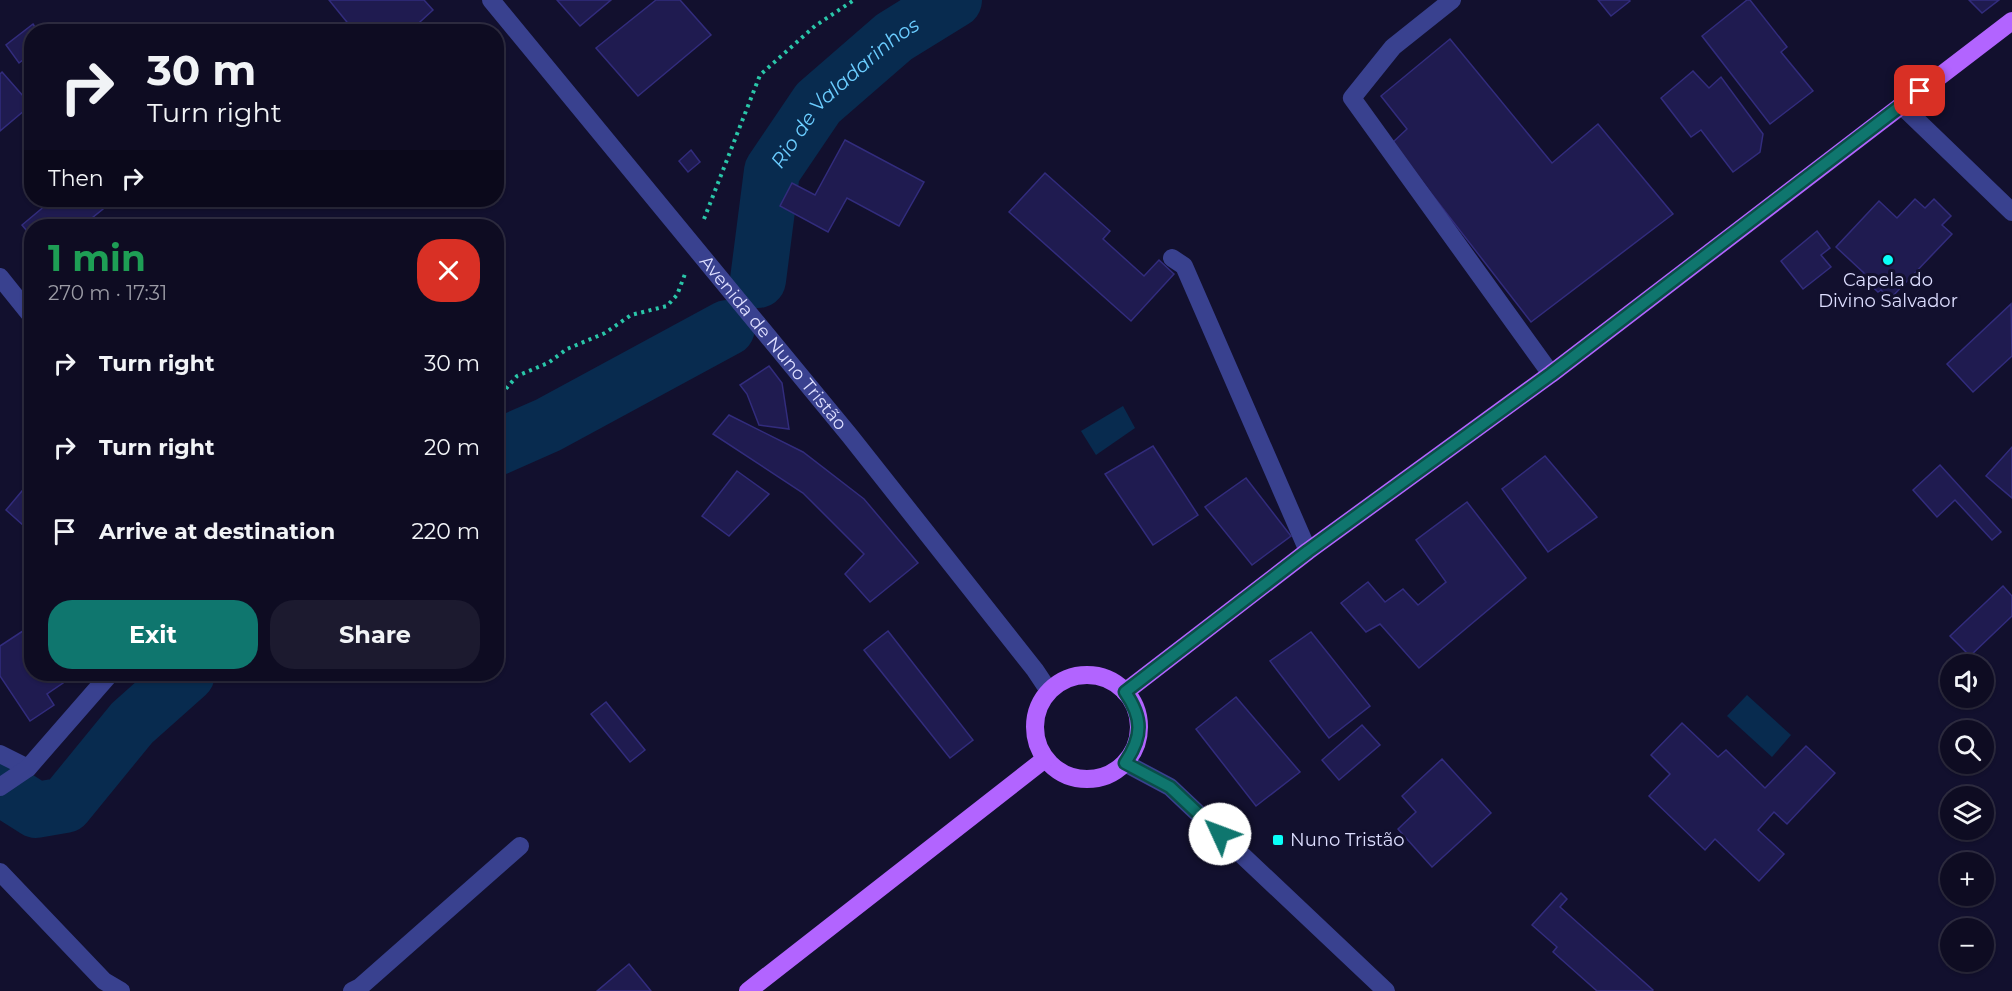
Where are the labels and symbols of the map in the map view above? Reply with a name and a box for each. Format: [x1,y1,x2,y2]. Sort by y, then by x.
water label: Rio de Valadarinhos [766,12,924,173]
pin [1894,65,1945,116]
street label: Avenida de Nuno Tristão [695,251,852,435]
marker: Capela do Divino Salvador [1881,253,1895,267]
place label: Capela do Divino Salvador [1818,269,1958,312]
position arrow [1188,802,1252,866]
place label: Nuno Tristão [1290,829,1405,851]
marker: Nuno Tristão [1271,833,1285,847]

